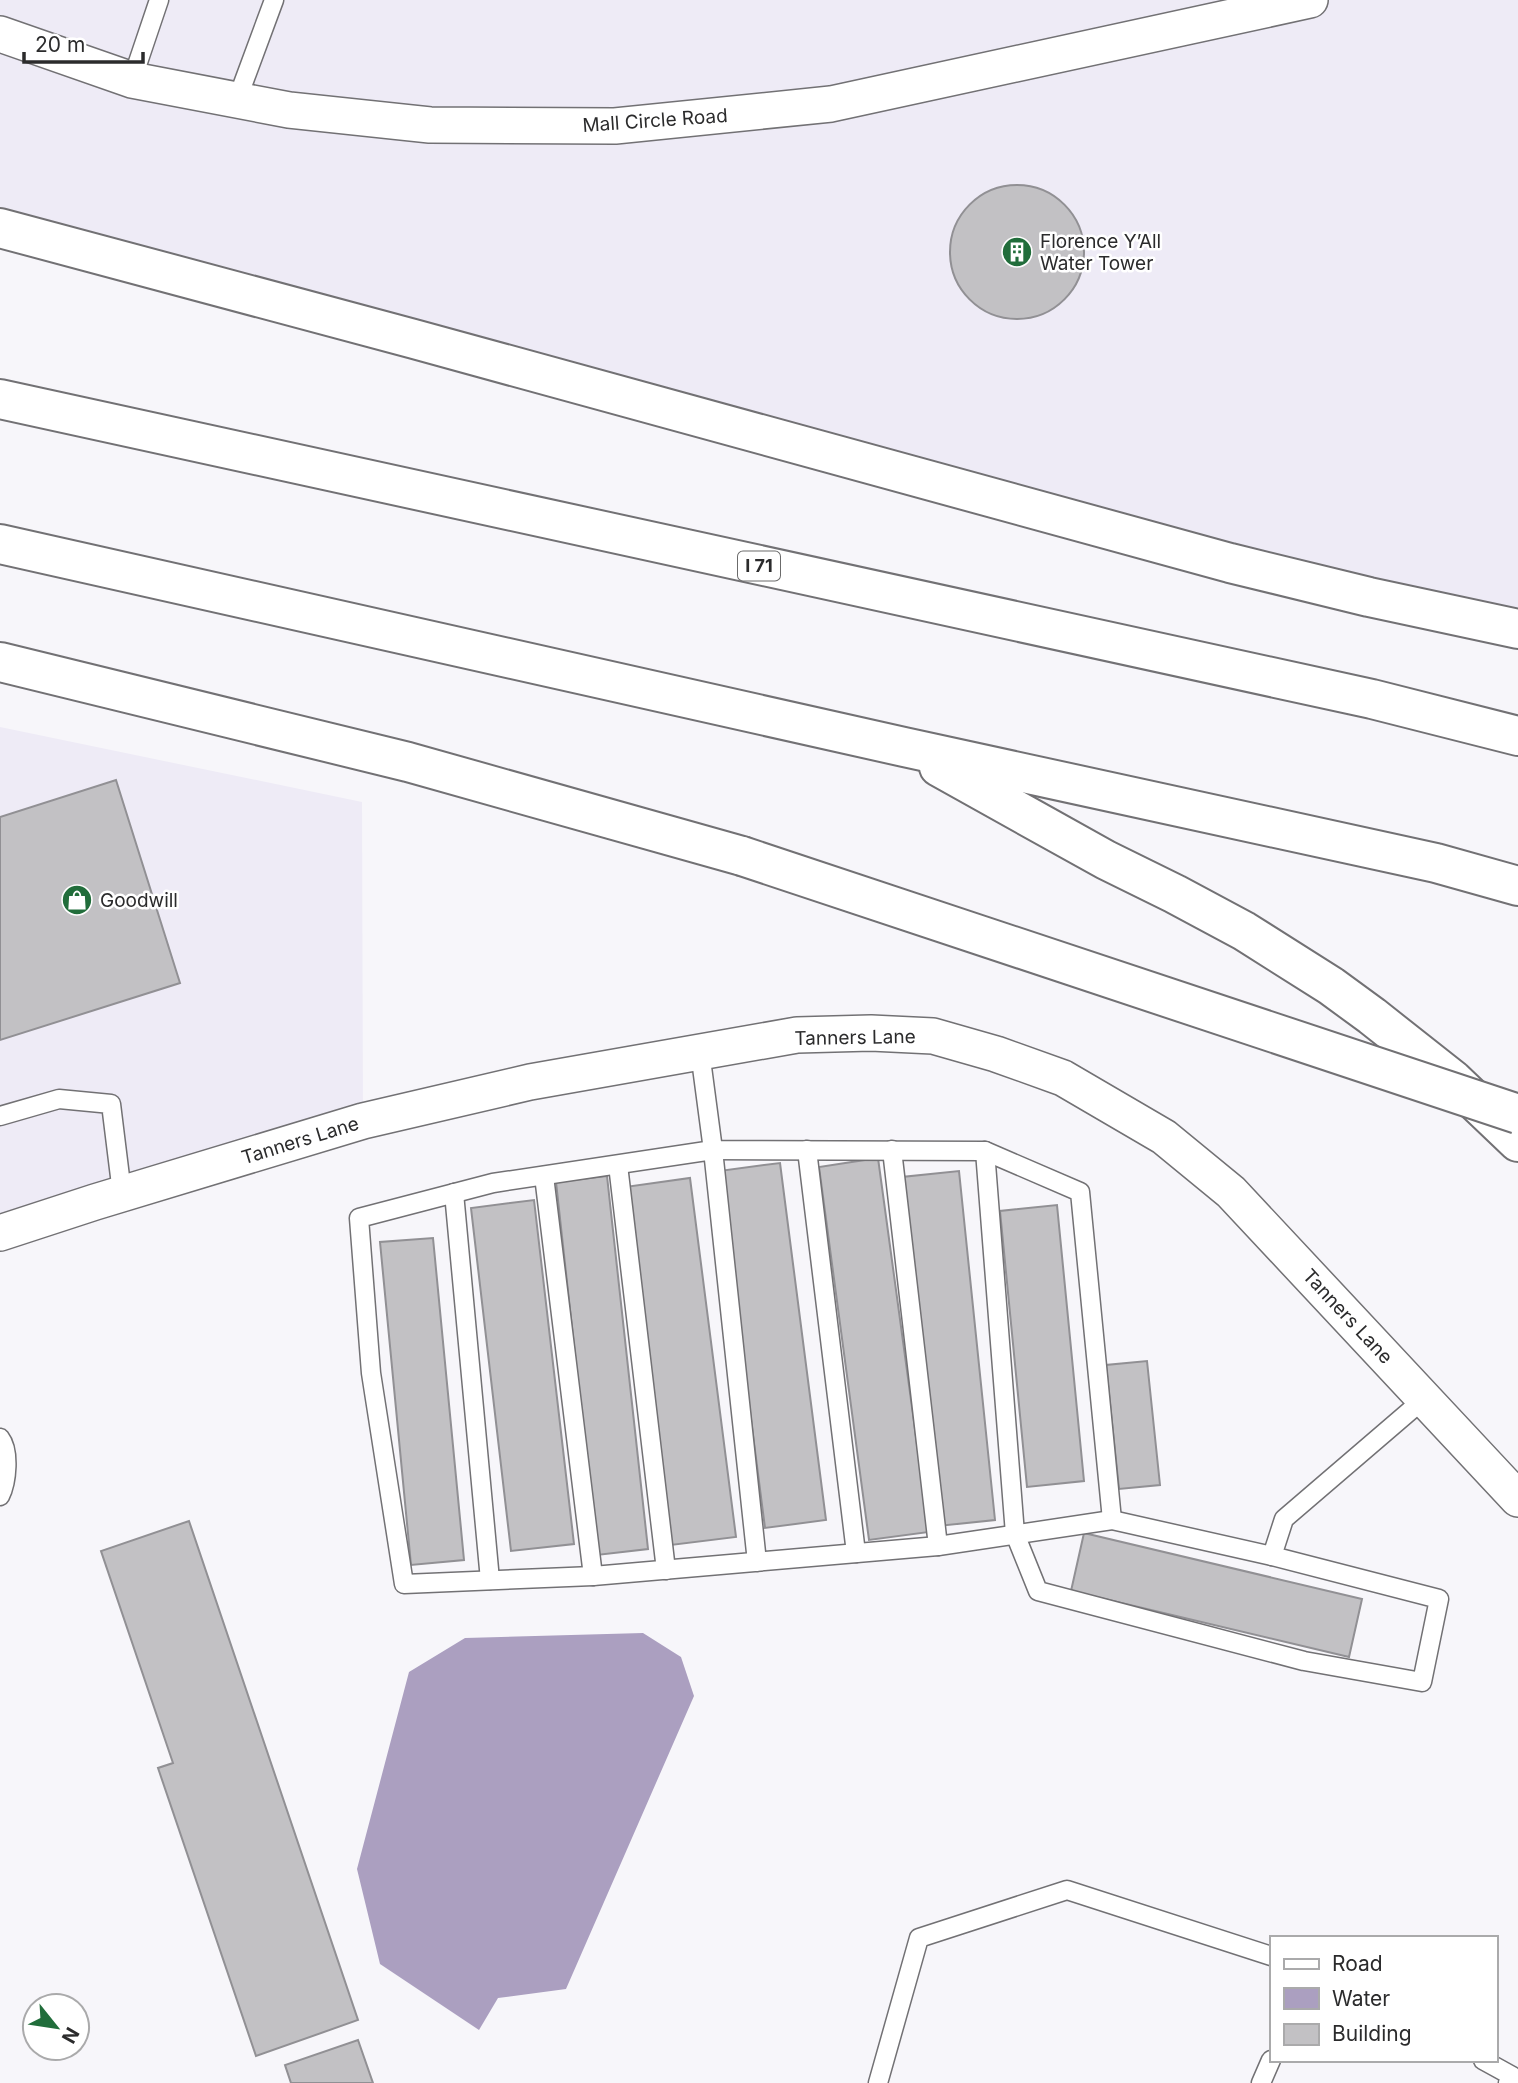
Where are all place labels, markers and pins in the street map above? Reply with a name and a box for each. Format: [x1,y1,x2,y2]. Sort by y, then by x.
place label: Florence Y’All Water Tower [1040,230,1161,275]
building icon: Florence Y’All Water Tower [1000,235,1034,269]
shop icon: Goodwill [60,883,94,917]
place label: Goodwill [100,889,178,912]

